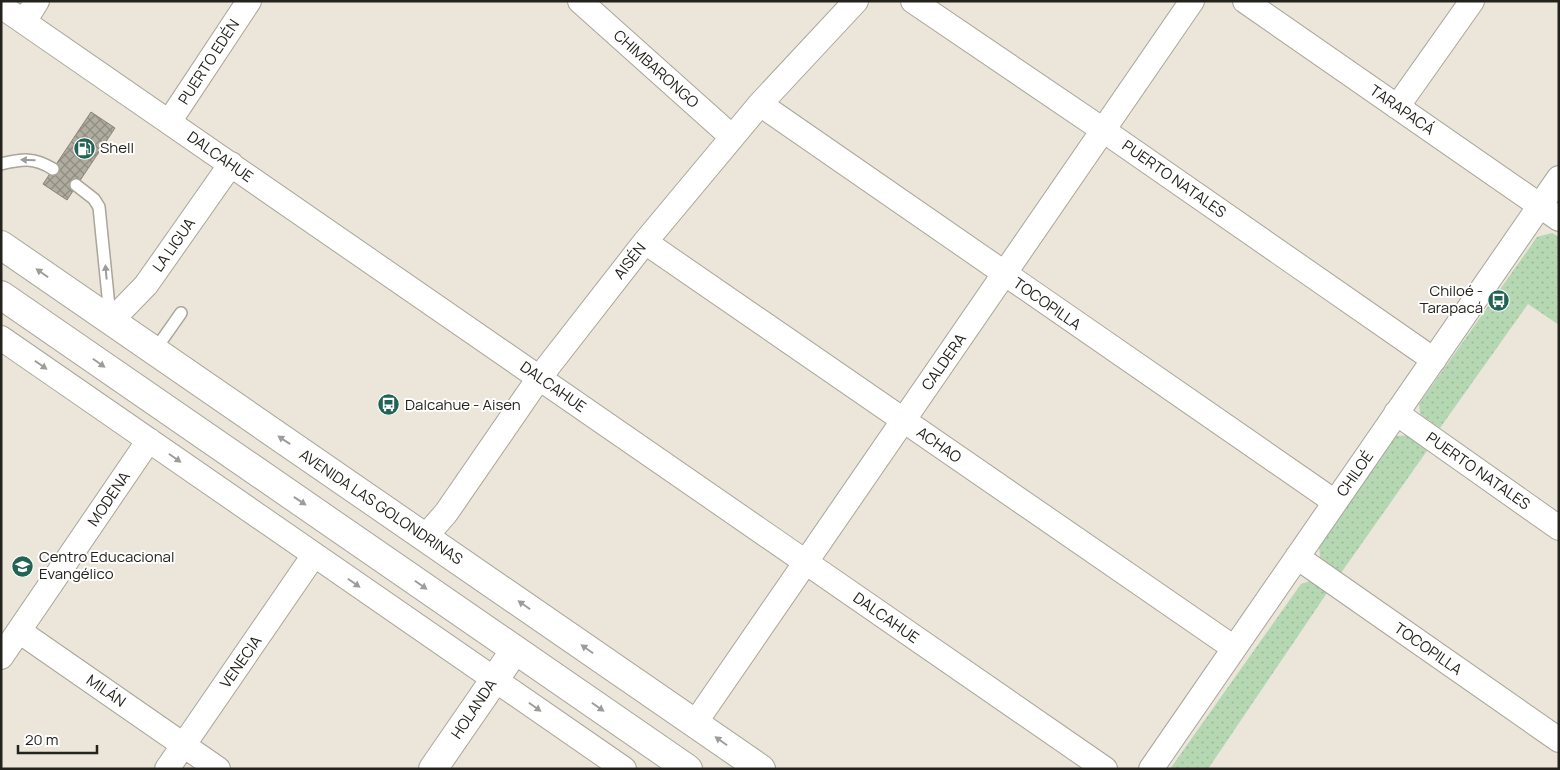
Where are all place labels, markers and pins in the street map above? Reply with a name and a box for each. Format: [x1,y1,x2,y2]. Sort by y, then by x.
fuel station icon: Shell [72,136,96,160]
place label: Shell [100,137,134,158]
place label: Chiloé - Tarapacá [1420,280,1483,318]
bus stop icon: Chiloé - Tarapacá [1487,288,1511,312]
bus stop icon: Dalcahue - Aisen [377,393,401,417]
place label: Dalcahue - Aisen [405,394,521,415]
place label: Centro Educacional Evangélico [39,546,174,584]
school or university icon: Centro Educacional Evangélico [11,554,35,578]

